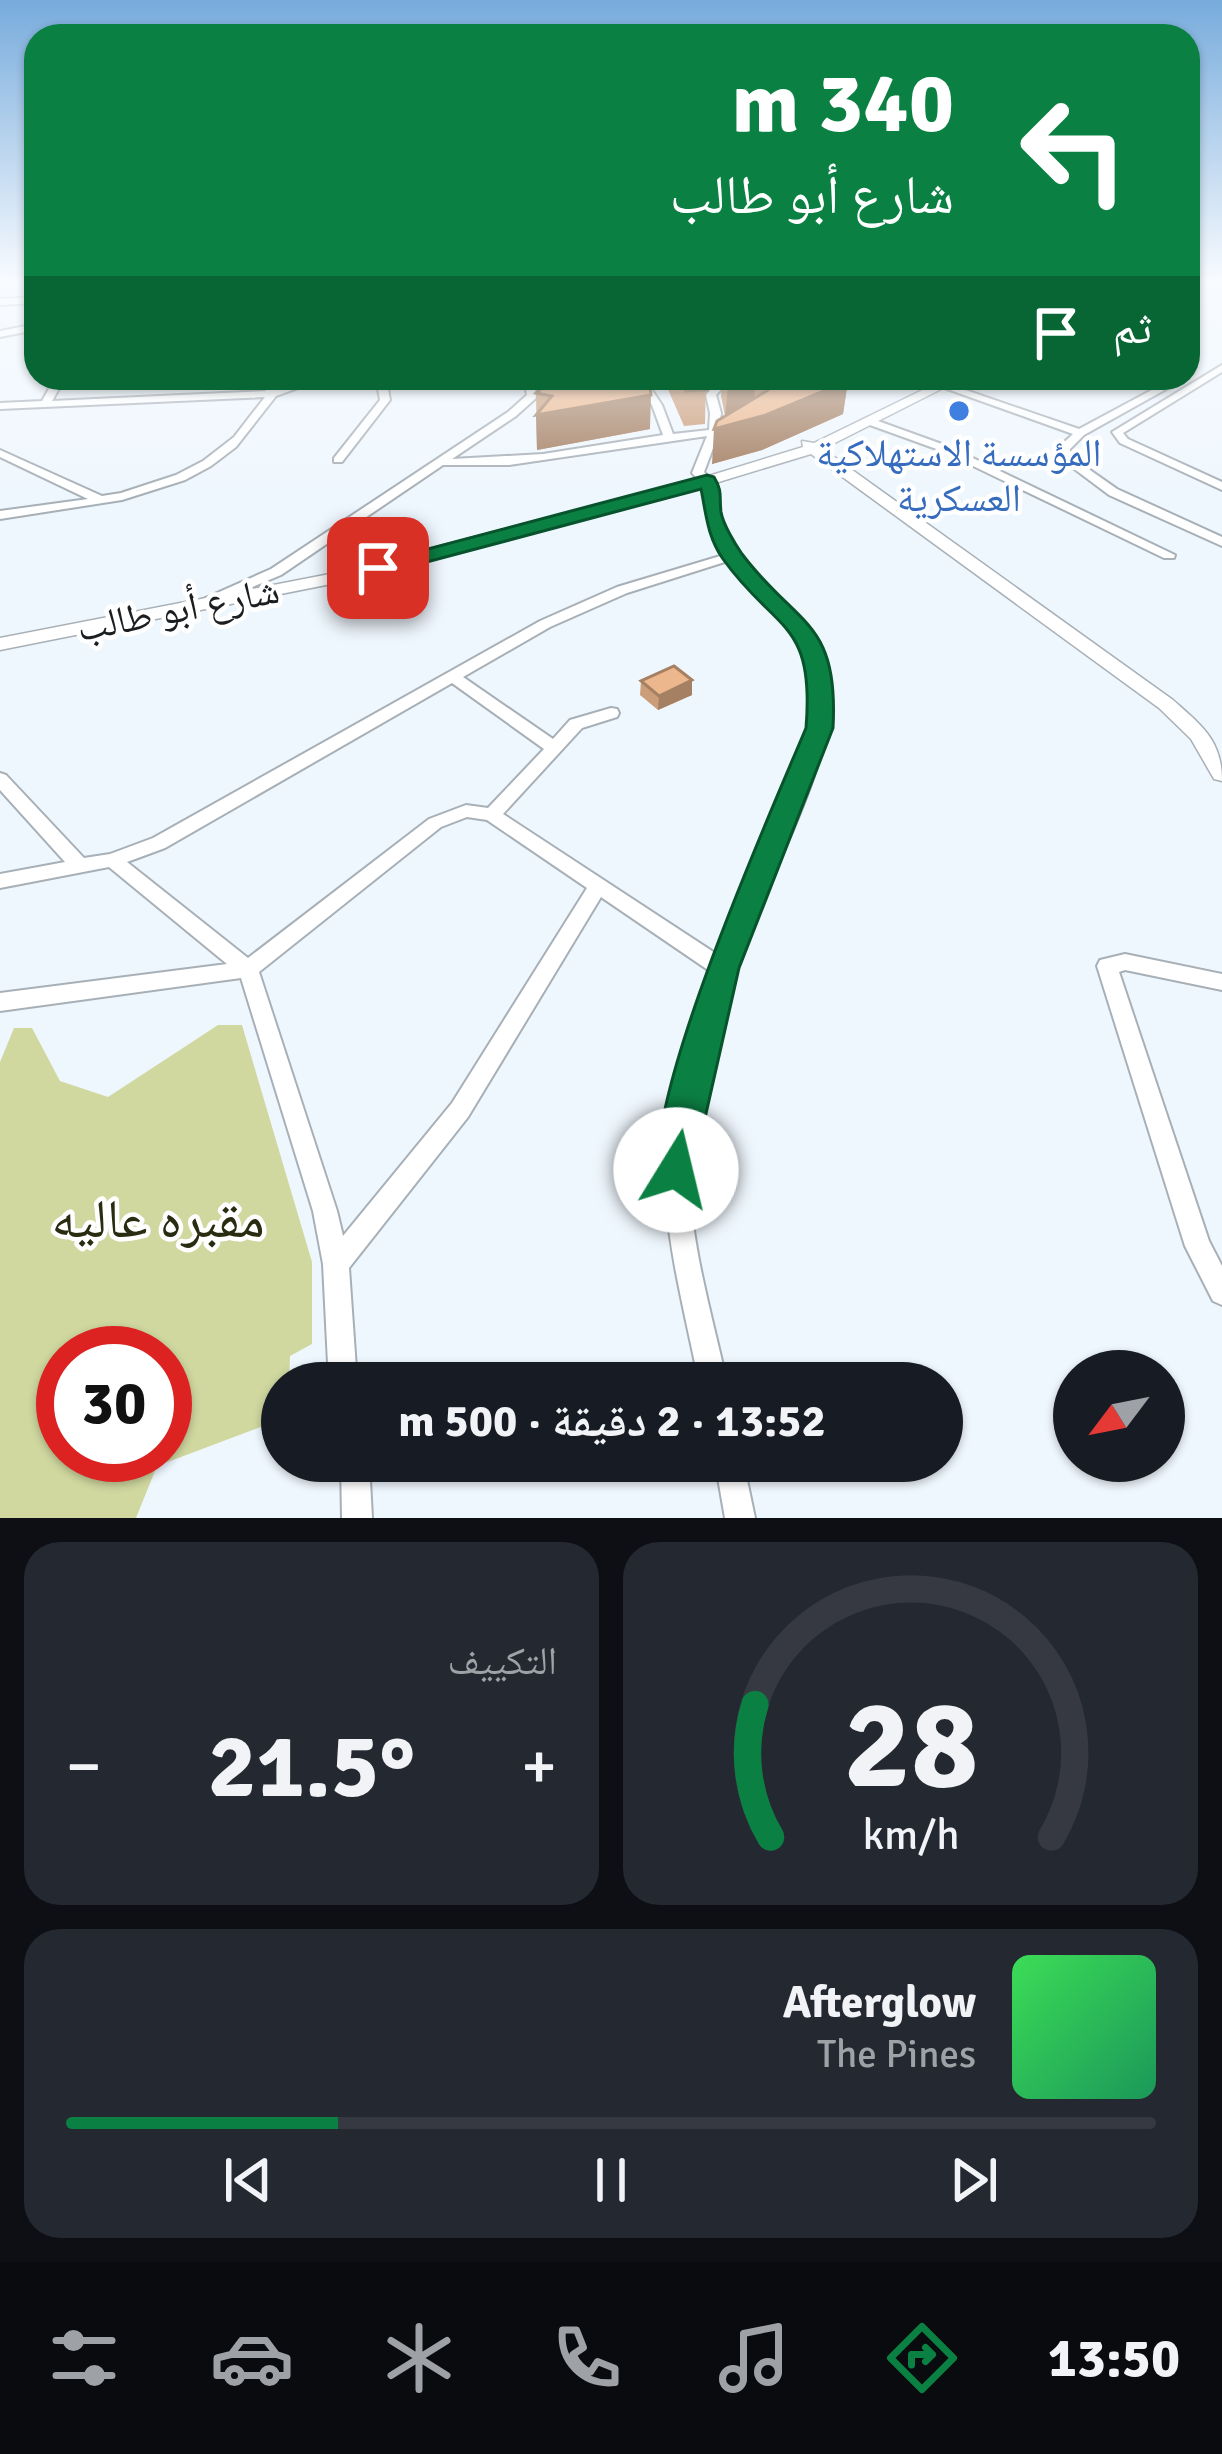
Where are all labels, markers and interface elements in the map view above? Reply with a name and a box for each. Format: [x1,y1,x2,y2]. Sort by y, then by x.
text: 340 m [732,52,954,156]
icon: left [996,72,1152,228]
text: شارع أبو طالب [670,162,954,229]
icon: arrive [1023,300,1089,366]
text: ثم [1113,301,1152,356]
marker: المؤسسة الاستهلاكية العسكرية [946,398,972,424]
place label: المؤسسة الاستهلاكية العسكرية [816,429,1102,522]
pin [327,517,429,619]
icon: arrive [345,535,411,601]
street label: شارع أبو طالب [73,566,283,652]
position arrow [613,1107,739,1233]
park label: مقبره عاليه [51,1186,265,1253]
speed limit sign: 30 [36,1326,192,1482]
north arrow [1053,1350,1185,1482]
map controls [1053,1350,1185,1482]
text: 13:52 · 2 دقيقة · 500 m [398,1394,826,1449]
text: التكييف [448,1637,557,1685]
text: 28 [843,1669,978,1822]
text: 21.5° [208,1711,415,1822]
text: − [66,1726,102,1807]
text: + [521,1726,557,1807]
text: km/h [862,1808,959,1861]
text: Afterglow [783,1975,976,2030]
text: The Pines [817,2030,976,2078]
icon: previous [215,2147,281,2213]
icon: pause [578,2147,644,2213]
icon: next [941,2147,1007,2213]
icon: filters [42,2316,126,2400]
icon: car [210,2316,294,2400]
icon: climate [377,2316,461,2400]
icon: phone [545,2316,629,2400]
icon: music [712,2316,796,2400]
icon: directions [880,2316,964,2400]
text: 13:50 [1048,2325,1180,2392]

